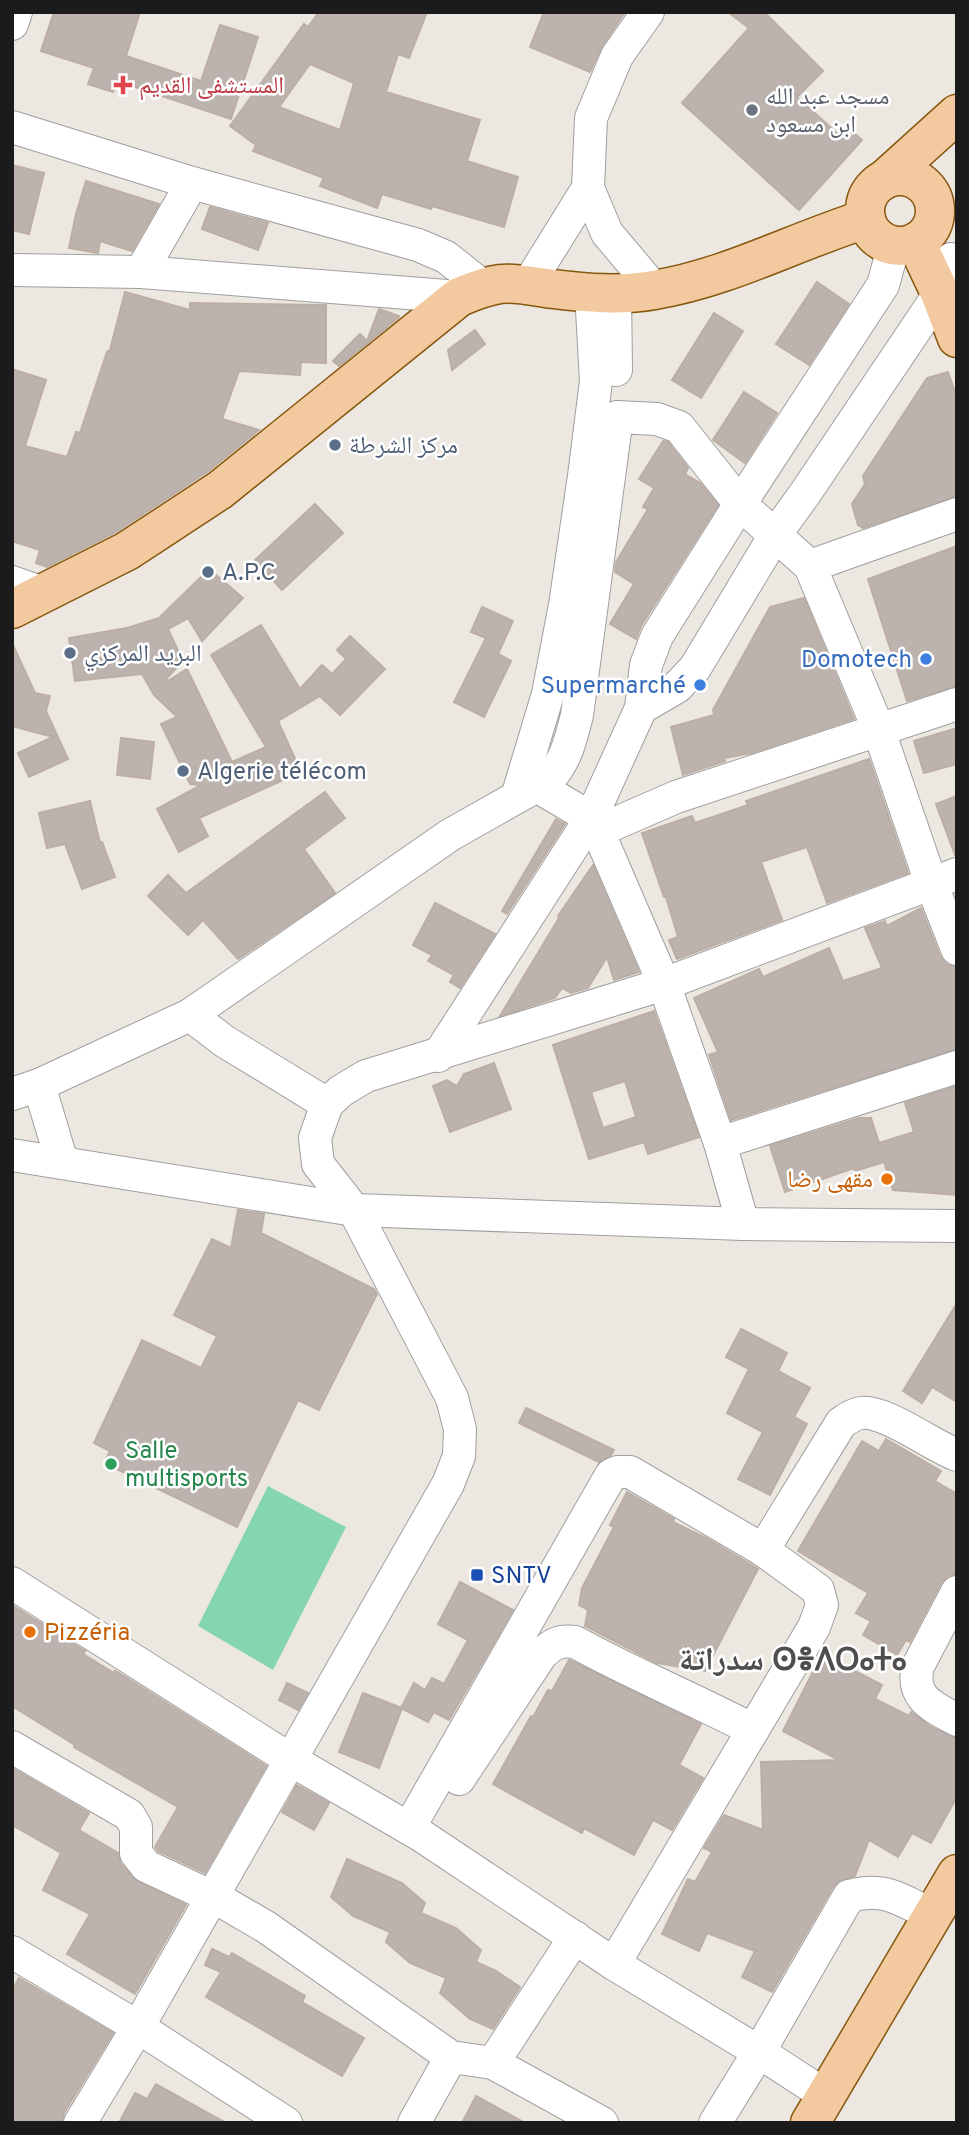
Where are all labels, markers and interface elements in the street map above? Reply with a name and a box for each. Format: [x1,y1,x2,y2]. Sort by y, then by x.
place label: المستشفى القديم [139,72,284,102]
marker: المستشفى القديم [113,75,133,95]
place label: مسجد عبد الله ابن مسعود [766,83,890,141]
marker: مسجد عبد الله ابن مسعود [744,102,760,118]
place label: مركز الشرطة [349,432,458,462]
marker: مركز الشرطة [327,437,343,453]
place label: A.P.C [222,559,276,589]
marker: A.P.C [200,564,216,580]
place label: البريد المركزي [84,640,202,672]
marker: البريد المركزي [62,645,78,661]
place label: Domotech [801,646,912,676]
marker: Domotech [918,651,934,667]
place label: Supermarché [541,672,686,702]
marker: Supermarché [692,677,708,693]
place label: Algerie télécom [197,758,367,788]
marker: Algerie télécom [175,763,191,779]
place label: مقهى رضا [787,1166,873,1196]
marker: مقهى رضا [879,1171,895,1187]
place label: Salle multisports [125,1437,248,1495]
marker: Salle multisports [103,1456,119,1472]
place label: SNTV [491,1562,552,1592]
marker: SNTV [469,1567,485,1583]
place label: Pizzéria [44,1619,130,1649]
marker: Pizzéria [22,1624,38,1640]
district label: سدراتة ⵙⴻⴷⵔⴰⵜⴰ [679,1642,907,1682]

